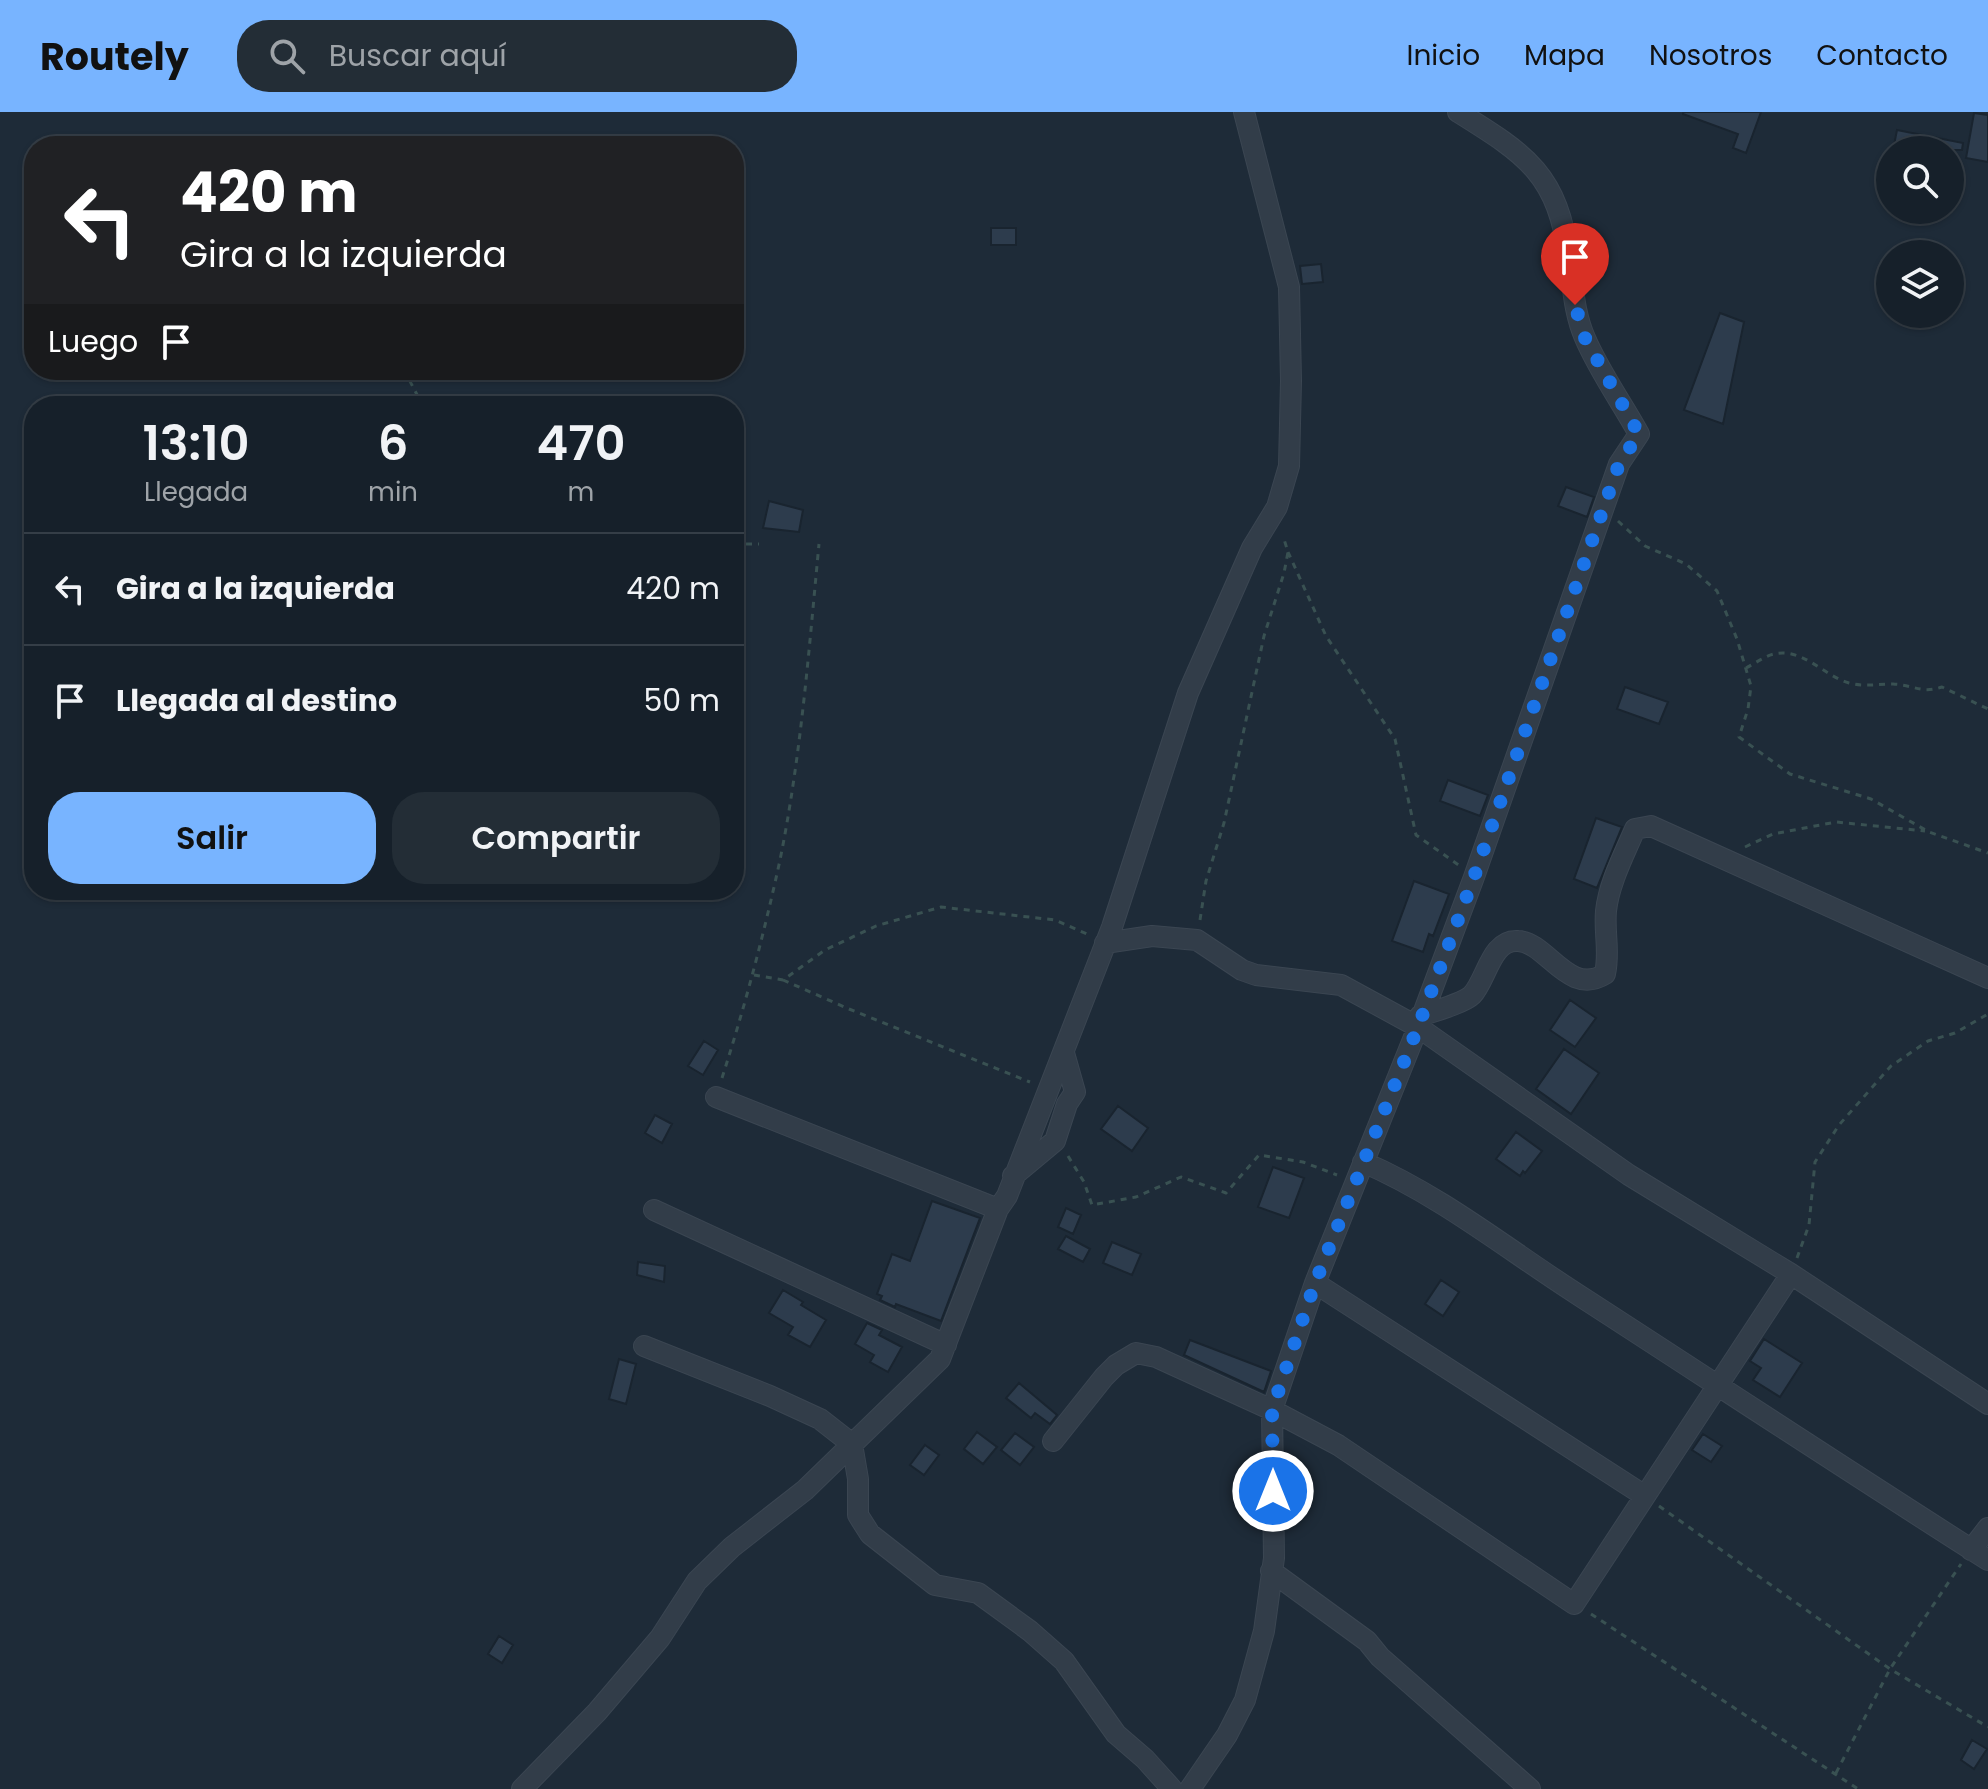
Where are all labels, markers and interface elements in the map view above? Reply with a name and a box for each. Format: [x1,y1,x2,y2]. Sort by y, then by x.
search box [237,20,797,92]
text: Routely [40,30,189,83]
icon: search [265,34,309,78]
text: Buscar aquí [329,34,507,77]
text: Inicio [1407,36,1480,75]
text: Mapa [1524,36,1605,75]
text: Nosotros [1649,36,1772,75]
text: Contacto [1816,36,1948,75]
map controls [1876,136,1964,328]
button: search [1876,136,1964,224]
text: 420 m [180,153,358,232]
icon: left [48,168,152,272]
pin [1541,223,1609,305]
text: Gira a la izquierda [180,229,507,280]
icon: arrive [1553,235,1597,279]
button: layers [1876,240,1964,328]
text: Luego [48,320,138,363]
icon: arrive [154,320,198,364]
text: 13:10 [142,410,250,477]
text: 6 [378,410,408,477]
text: 470 [536,410,625,477]
text: Llegada [144,474,248,510]
text: min [368,474,418,510]
text: m [568,474,594,510]
icon: left [48,567,92,611]
text: Gira a la izquierda [116,567,395,610]
text: 420 m [626,567,720,610]
icon: arrive [48,679,92,723]
text: Llegada al destino [116,679,397,722]
text: 50 m [643,679,720,722]
button: Salir [48,792,376,884]
button: Compartir [392,792,720,884]
position arrow [1231,1449,1315,1533]

